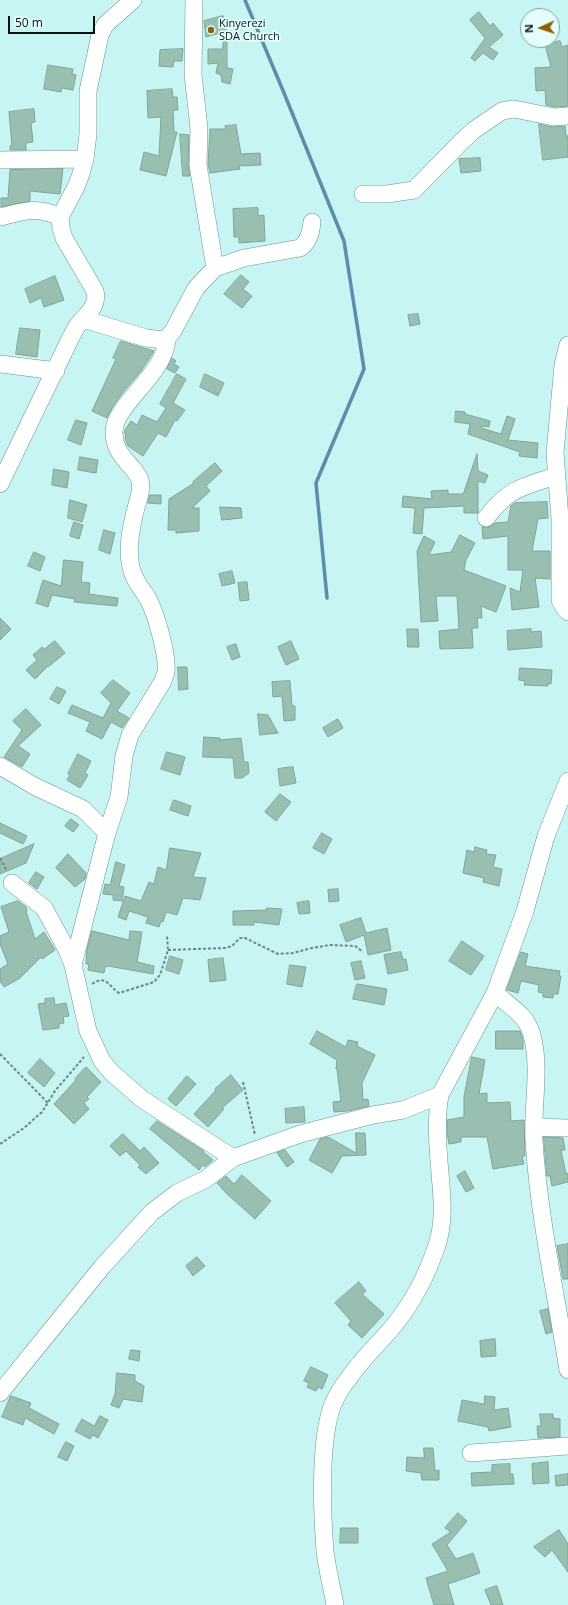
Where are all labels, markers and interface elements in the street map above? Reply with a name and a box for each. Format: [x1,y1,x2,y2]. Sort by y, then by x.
scale bar [10,8,97,34]
north arrow [520,8,560,48]
text: 50 m [15,14,43,31]
place label: Kinyerezi SDA Church [219,17,280,43]
text: N [521,24,536,33]
marker: Kinyerezi SDA Church [206,25,216,35]

